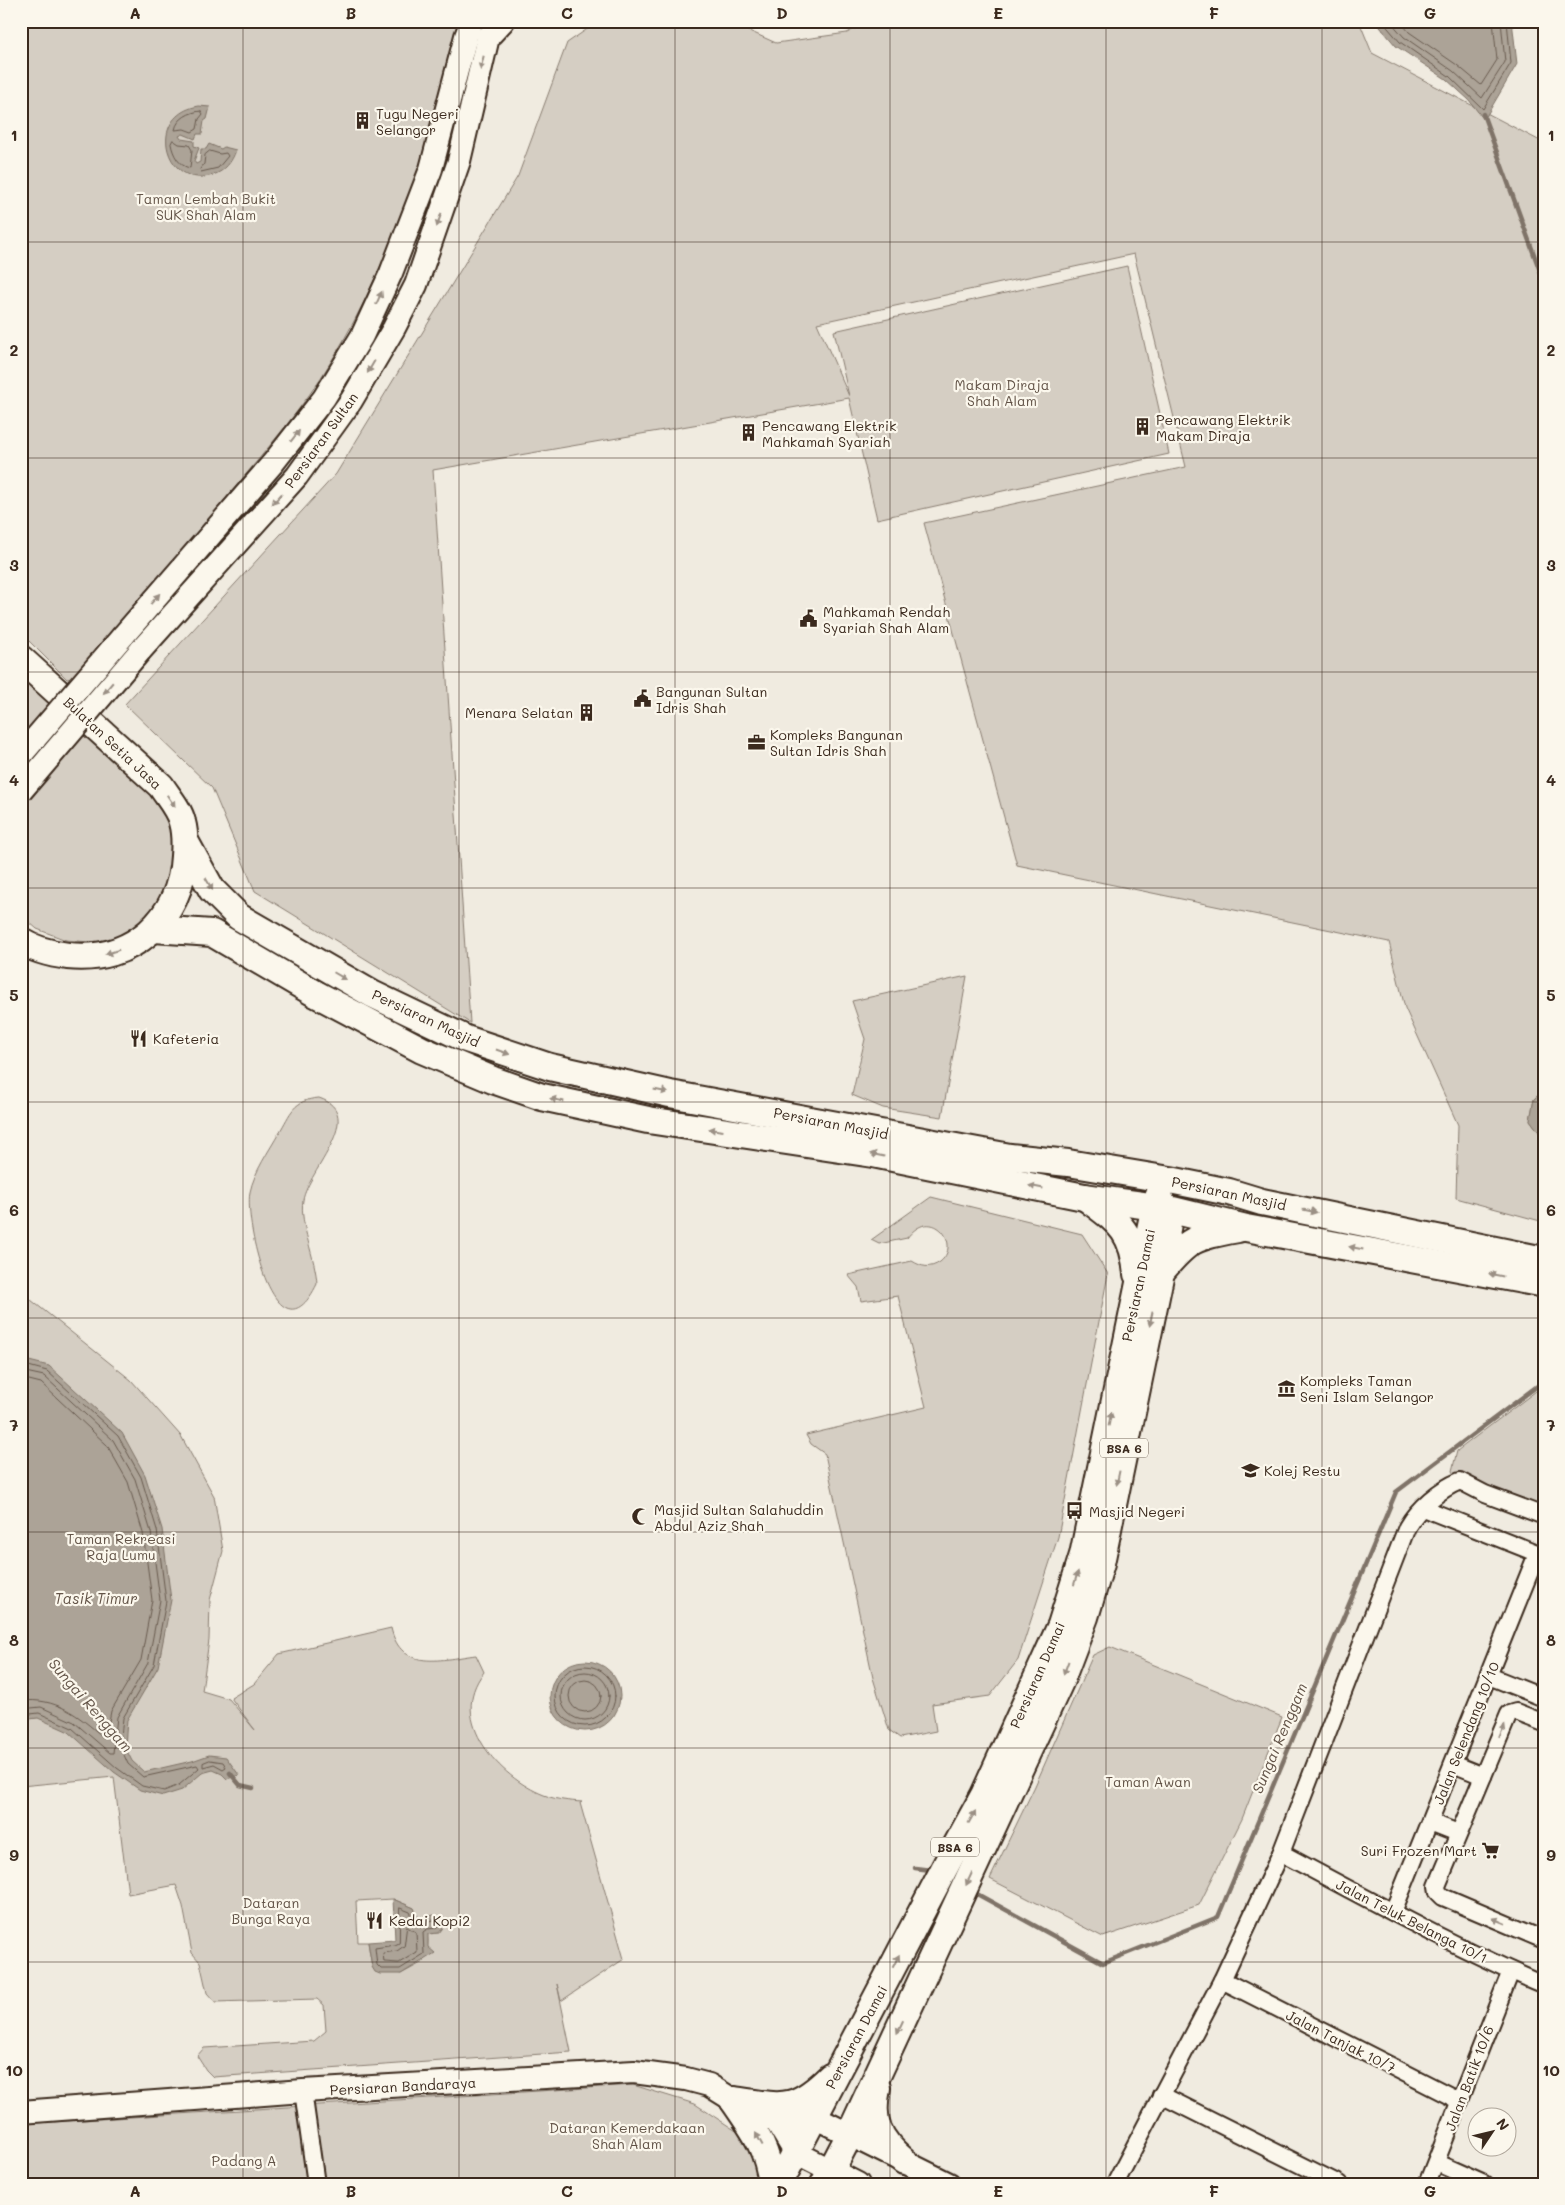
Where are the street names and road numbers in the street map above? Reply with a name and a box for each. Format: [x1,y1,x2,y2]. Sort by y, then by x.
street label: Persiaran Sultan [280,388,362,492]
street label: Bulatan Setia Jasa [60,692,166,794]
street label: Persiaran Masjid [369,985,483,1051]
street label: Persiaran Masjid [772,1103,890,1143]
street label: Persiaran Masjid [1170,1172,1288,1214]
street label: Persiaran Damai [1117,1227,1159,1343]
road number: BSA 6 [1100,1439,1148,1458]
street label: Persiaran Damai [1005,1619,1069,1731]
street label: Jalan Selendang 10/10 [1429,1658,1503,1807]
road number: BSA 6 [931,1838,979,1856]
street label: Jalan Teluk Belanga 10/1 [1333,1874,1491,1968]
street label: Persiaran Damai [821,1982,891,2092]
street label: Jalan Tanjak 10/7 [1283,2005,1399,2077]
street label: Jalan Batik 10/6 [1440,2023,1498,2133]
street label: Persiaran Bandaraya [329,2073,477,2099]

